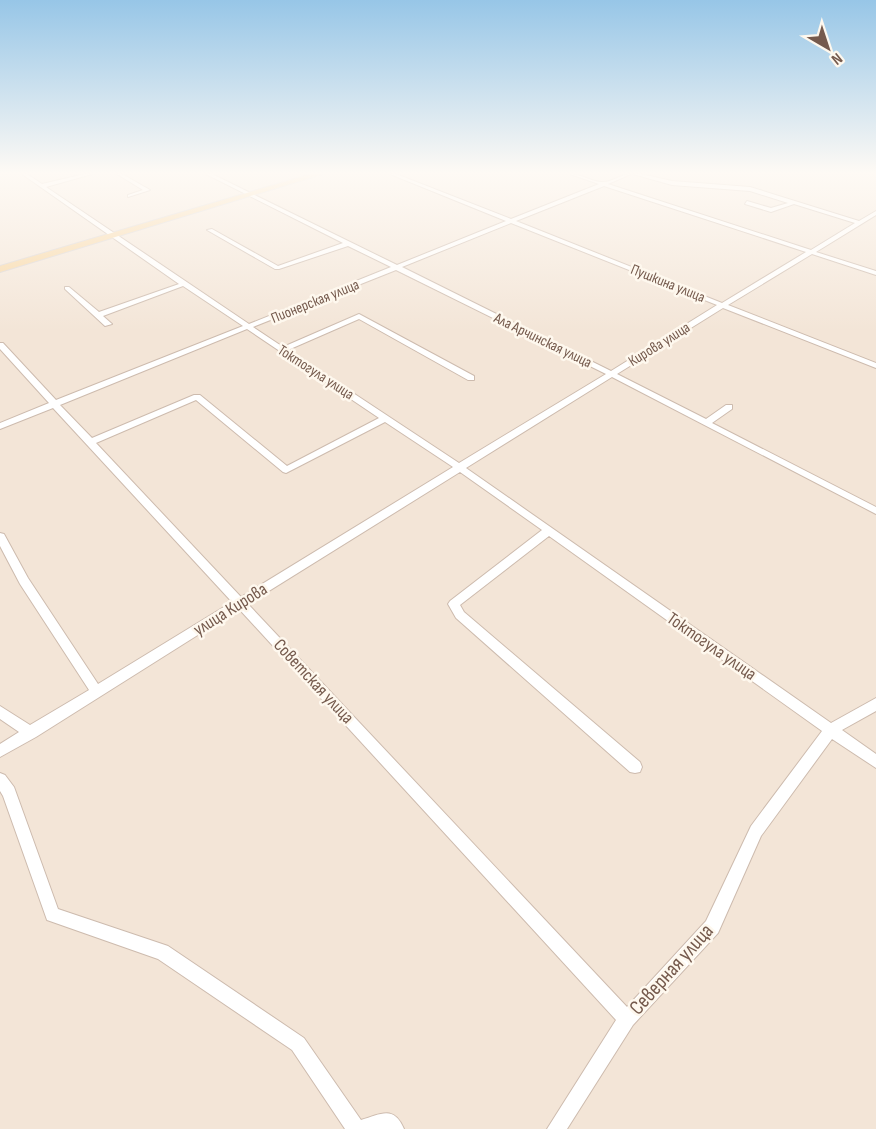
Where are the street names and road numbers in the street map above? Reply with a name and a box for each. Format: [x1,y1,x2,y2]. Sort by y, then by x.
street label: Пушкина улица [628,260,708,307]
street label: Пионерская улица [268,275,362,328]
street label: Ала Арчинская улица [490,308,595,372]
street label: Кирова улица [625,318,694,371]
street label: Токтогула улица [274,341,358,404]
street label: улица Кирова [190,579,271,640]
street label: Токтогула улица [663,608,761,685]
street label: Советская улица [269,635,358,728]
street label: Северная улица [624,919,719,1020]

